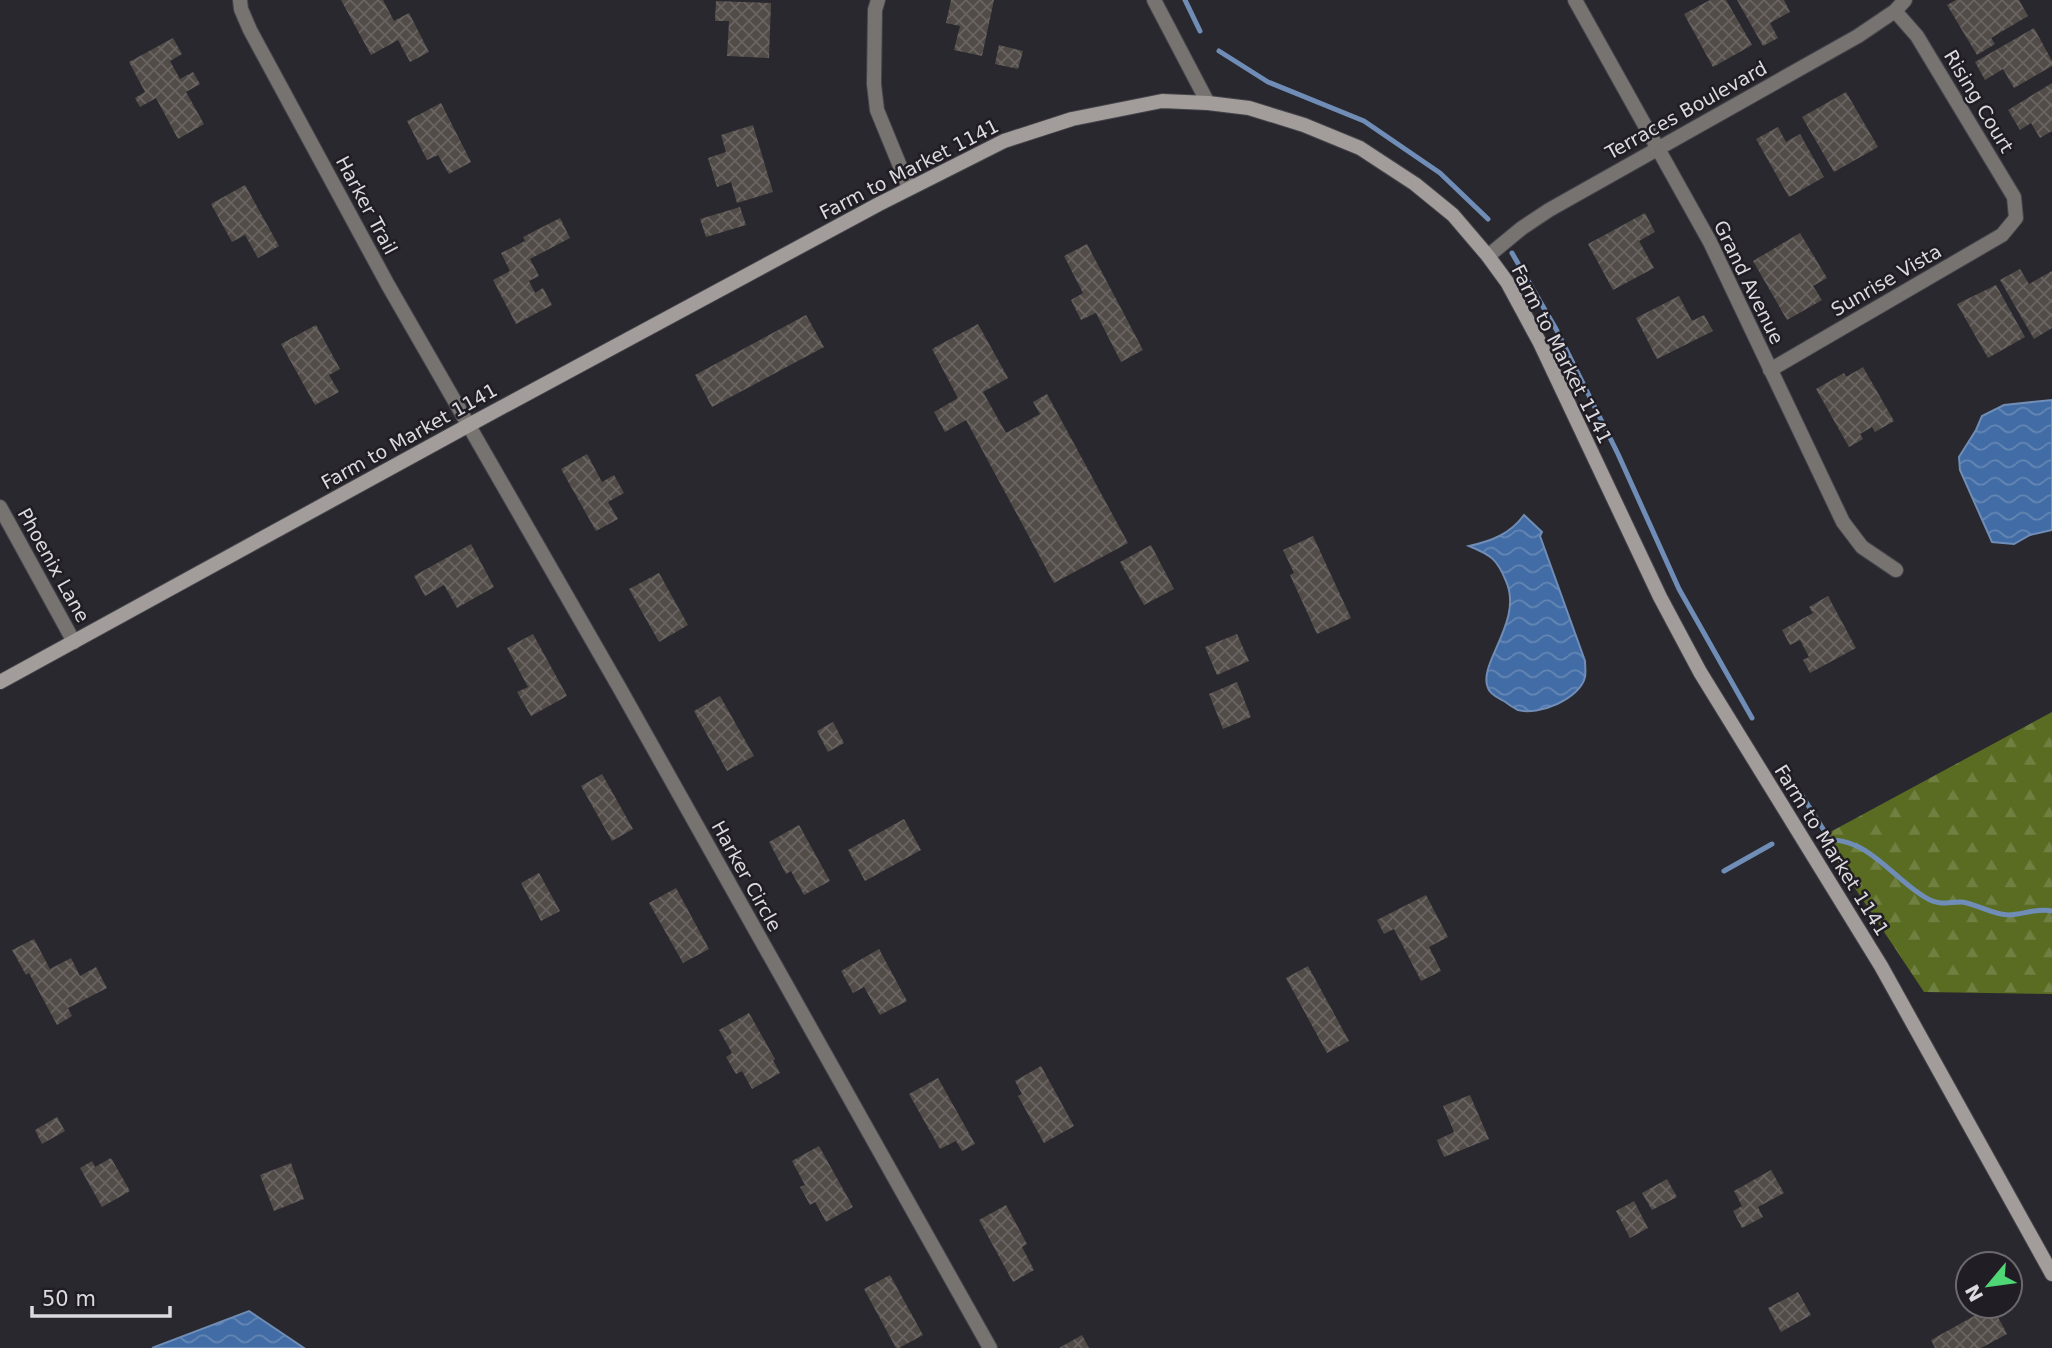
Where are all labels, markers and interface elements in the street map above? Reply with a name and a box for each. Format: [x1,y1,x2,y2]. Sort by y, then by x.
street label: Rising Court [1940,46,2018,156]
street label: Terraces Boulevard [1601,56,1771,164]
street label: Farm to Market 1141 [816,114,1002,224]
street label: Harker Trail [332,152,402,258]
street label: Grand Avenue [1710,217,1788,347]
street label: Sunrise Vista [1827,240,1945,320]
street label: Farm to Market 1141 [1507,261,1617,447]
street label: Farm to Market 1141 [317,378,501,494]
street label: Phoenix Lane [13,504,95,626]
street label: Farm to Market 1141 [1770,760,1894,940]
street label: Harker Circle [708,817,786,935]
north arrow [1954,1250,2024,1320]
scale bar [32,1274,170,1318]
text: N [1961,1281,1988,1306]
text: 50 m [42,1287,96,1311]

